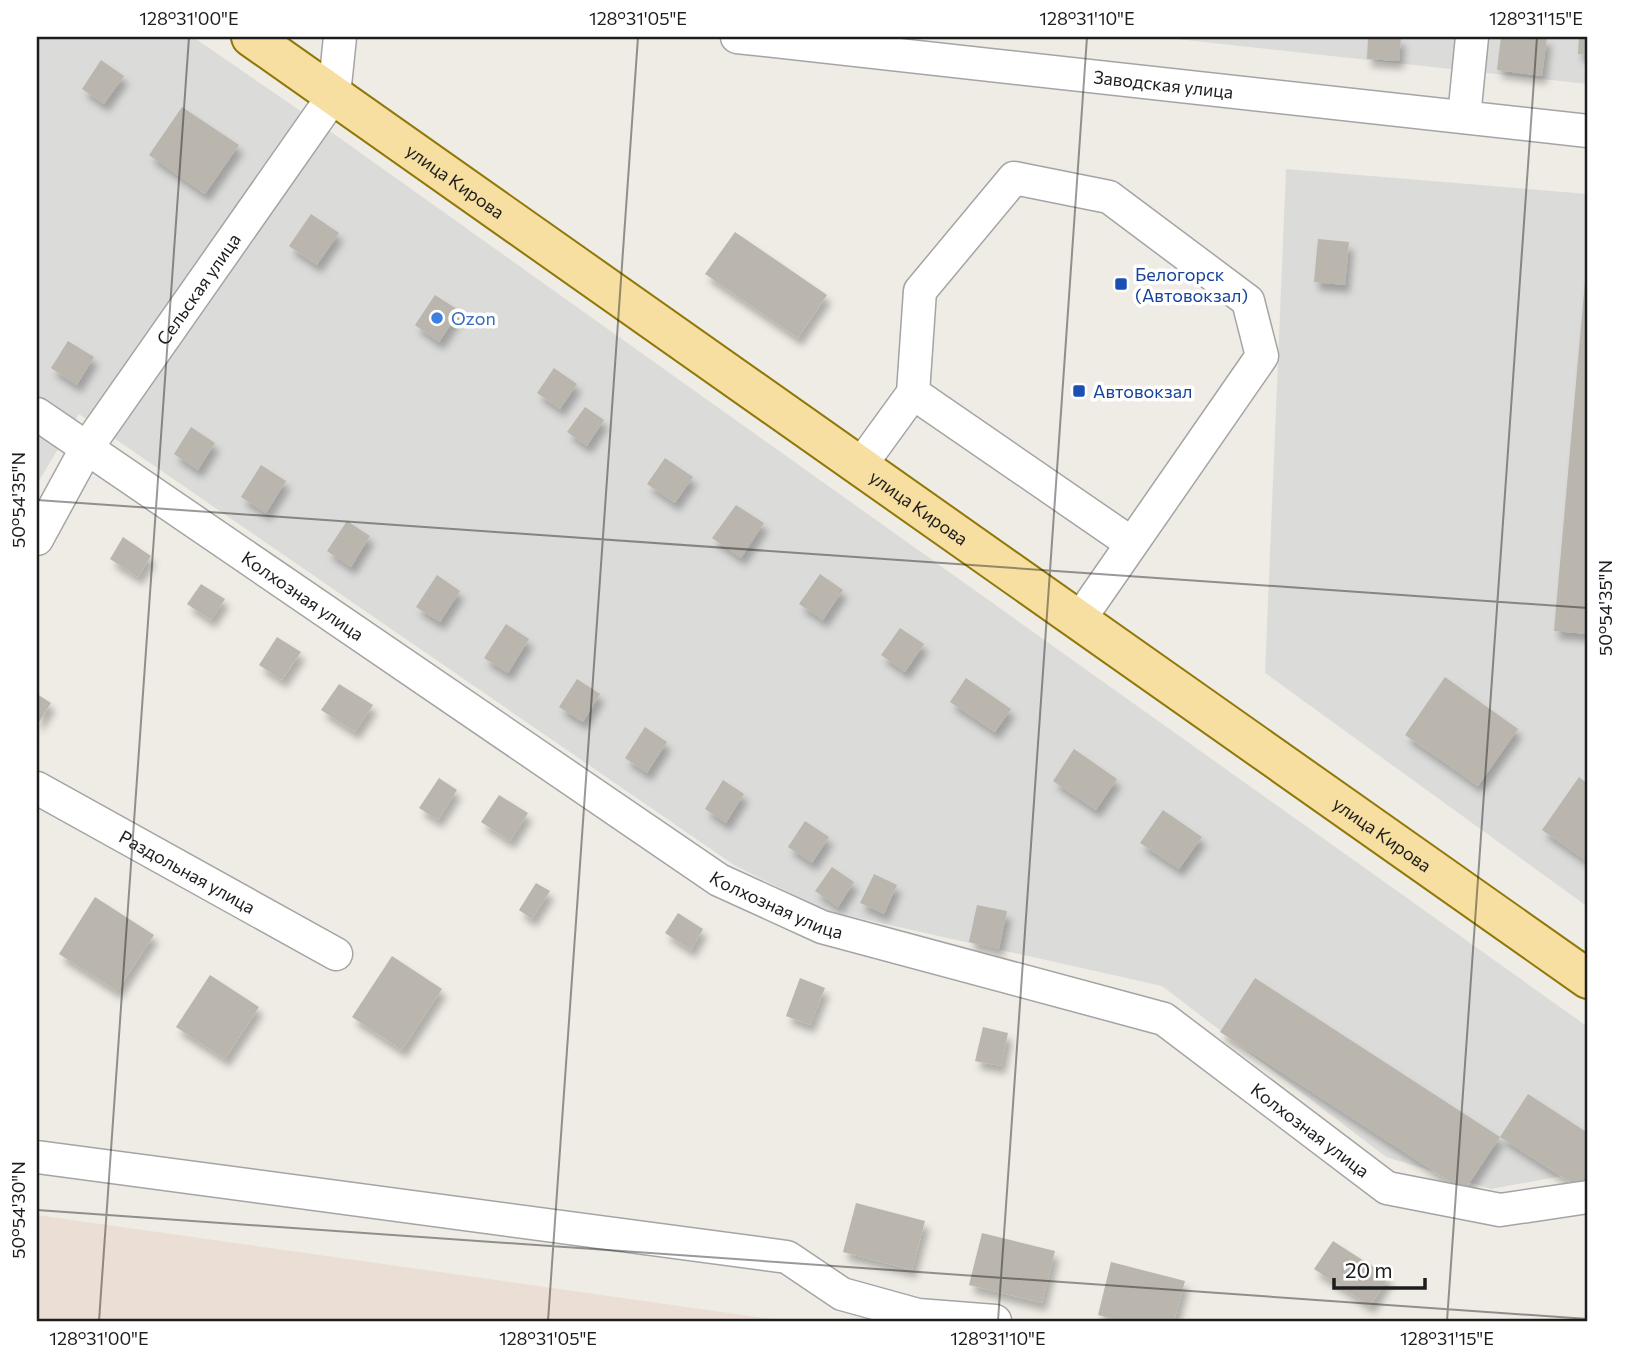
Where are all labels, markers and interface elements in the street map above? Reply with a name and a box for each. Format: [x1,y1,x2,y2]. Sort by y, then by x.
text: 128°31'00"E [139,7,239,29]
text: 128°31'05"E [589,7,687,29]
text: 128°31'10"E [1039,7,1135,29]
text: 128°31'15"E [1489,7,1583,29]
street label: Заводская улица [1092,65,1234,103]
street label: улица Кирова [402,139,509,223]
street label: Сельская улица [151,229,245,349]
place label: Белогорск (Автовокзал) [1135,263,1248,306]
marker: Белогорск (Автовокзал) [1113,276,1129,292]
place label: Ozon [451,307,496,329]
marker: Ozon [429,310,445,326]
place label: Автовокзал [1093,380,1192,402]
marker: Автовокзал [1071,383,1087,399]
text: 50°54'35"N [7,452,29,548]
street label: улица Кирова [865,465,972,550]
street label: Колхозная улица [238,546,368,645]
text: 50°54'35"N [1594,560,1616,656]
street label: улица Кирова [1329,792,1436,876]
street label: Раздольная улица [116,825,259,918]
street label: Колхозная улица [706,866,845,943]
street label: Колхозная улица [1247,1078,1374,1182]
text: 50°54'30"N [7,1161,29,1259]
scale bar [1334,1246,1426,1290]
text: 20 m [1345,1257,1393,1282]
text: 128°31'00"E [49,1327,149,1349]
text: 128°31'05"E [499,1327,597,1349]
text: 128°31'10"E [950,1327,1046,1349]
text: 128°31'15"E [1400,1327,1494,1349]

